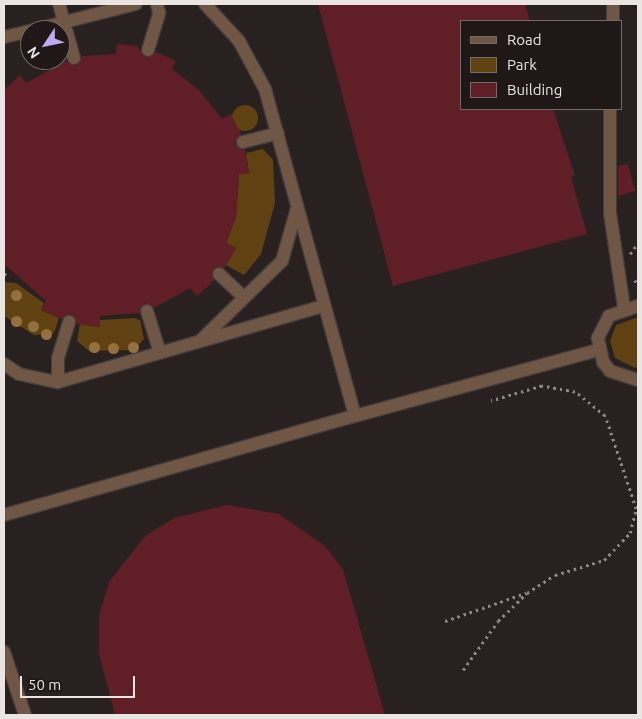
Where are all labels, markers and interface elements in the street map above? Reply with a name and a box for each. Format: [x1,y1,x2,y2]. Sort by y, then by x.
north arrow [20,20,70,70]
legend [460,20,622,110]
text: Road [507,31,542,48]
text: N [24,44,43,62]
text: Park [507,56,537,73]
text: Building [507,81,562,98]
scale bar [22,666,138,698]
text: 50 m [28,676,61,693]

